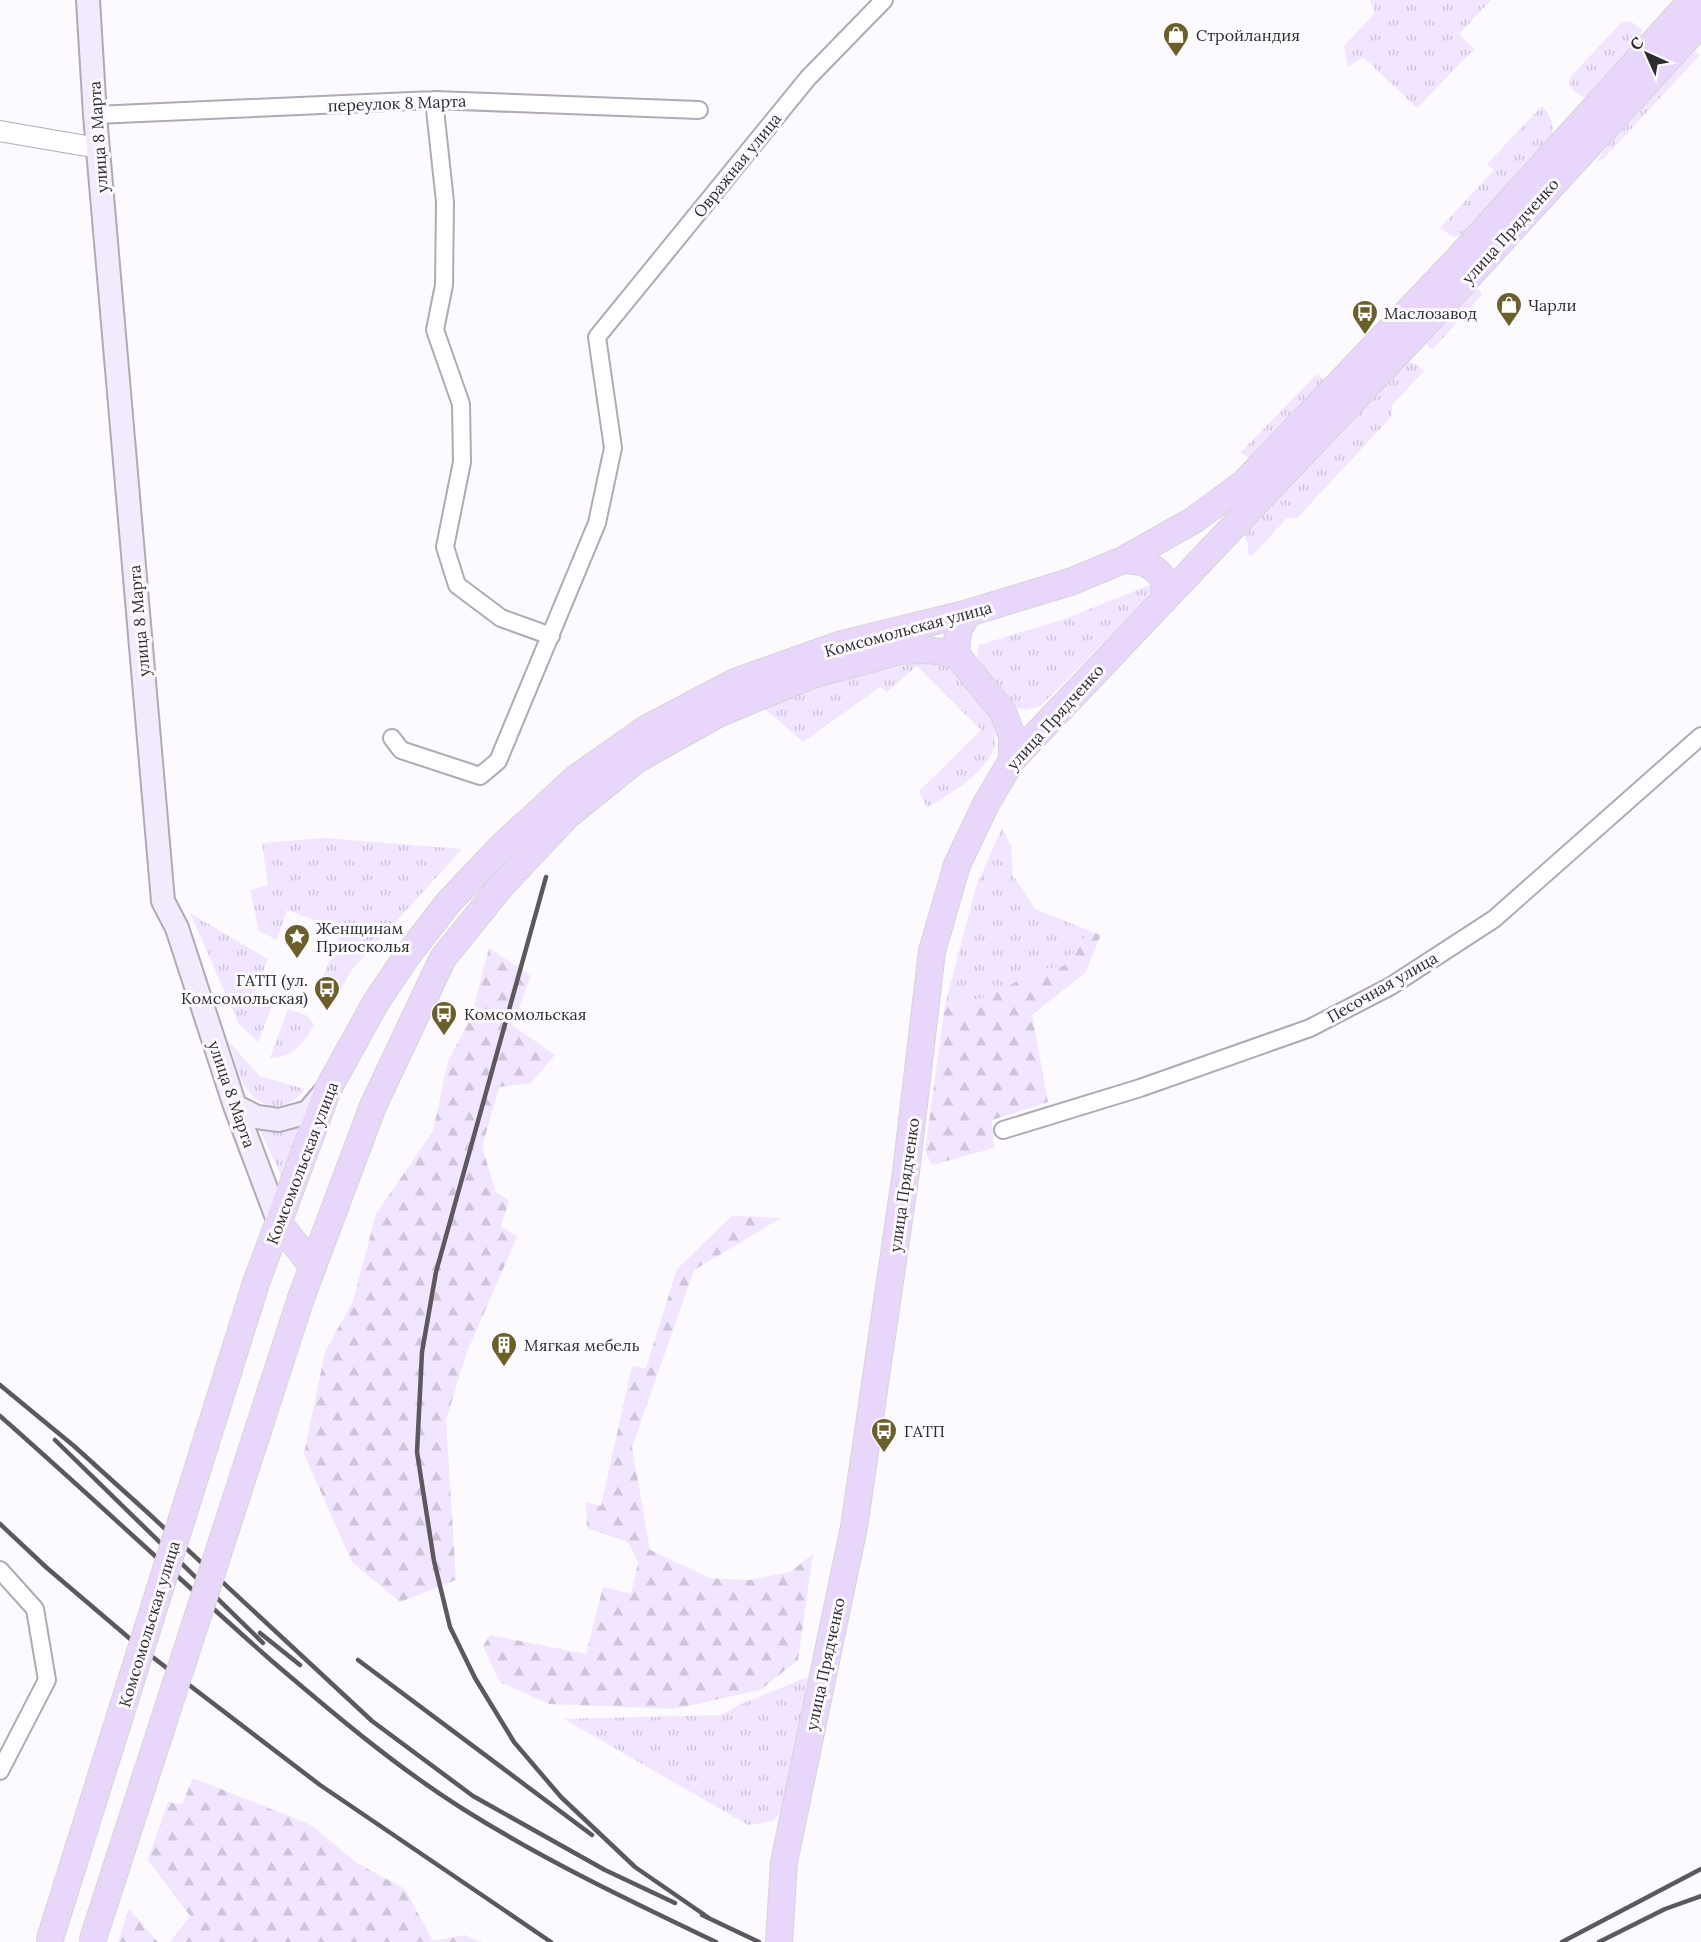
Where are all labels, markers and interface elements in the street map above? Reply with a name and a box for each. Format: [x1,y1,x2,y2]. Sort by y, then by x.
shop icon: Стройландия [1161,20,1191,58]
north arrow [1617,24,1677,84]
place label: Стройландия [1196,25,1300,45]
text: С [1625,32,1647,54]
street label: улица 8 Марта [84,80,112,194]
street label: переулок 8 Марта [327,91,467,115]
street label: Овражная улица [689,109,785,221]
street label: улица Прядченко [1457,174,1563,288]
shop icon: Чарли [1494,290,1524,328]
place label: Чарли [1528,295,1576,315]
bus stop icon: Маслозавод [1350,298,1380,336]
place label: Маслозавод [1384,303,1478,323]
street label: улица 8 Марта [124,564,154,678]
street label: Комсомольская улица [822,597,994,661]
street label: улица Прядченко [1002,660,1108,774]
place label: Женщинам Приосколья [316,918,410,956]
place icon: Женщинам Приосколья [282,922,312,960]
street label: Песочная улица [1323,947,1441,1027]
place label: ГАТП (ул. Комсомольская) [181,970,308,1009]
bus stop icon: ГАТП (ул. Комсомольская) [312,974,342,1012]
bus stop icon: Комсомольская [429,999,459,1037]
place label: Комсомольская [464,1004,586,1024]
street label: улица 8 Марта [204,1038,260,1150]
street label: Комсомольская улица [262,1079,342,1247]
street label: улица Прядченко [885,1117,923,1253]
building icon: Мягкая мебель [489,1330,519,1368]
place label: Мягкая мебель [524,1335,640,1355]
bus stop icon: ГАТП [869,1416,899,1454]
place label: ГАТП [904,1421,945,1441]
street label: Комсомольская улица [114,1538,184,1710]
street label: улица Прядченко [801,1596,849,1732]

